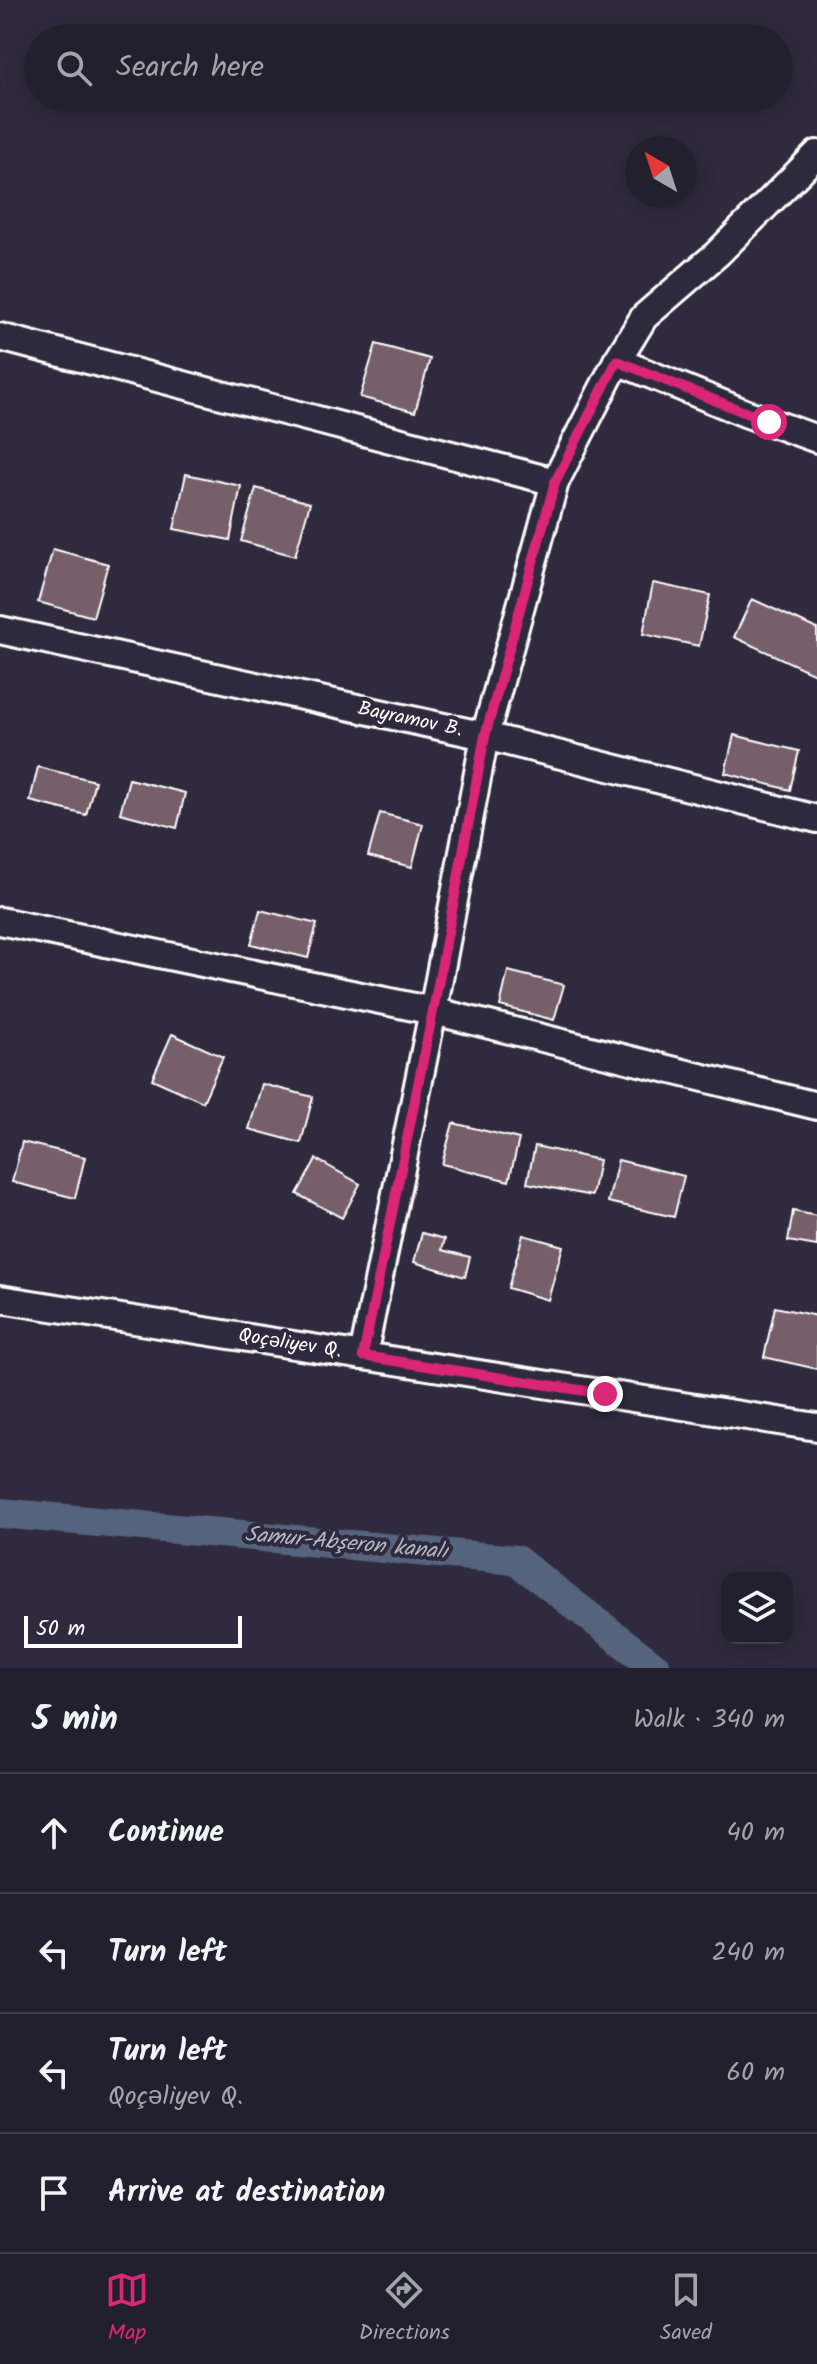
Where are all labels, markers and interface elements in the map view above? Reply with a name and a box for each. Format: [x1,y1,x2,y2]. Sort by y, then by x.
search box [24,24,793,112]
text: Search here [116,44,264,92]
icon: search [52,46,96,90]
north arrow [625,136,697,208]
route start [751,404,787,440]
street label: Bayramov B. [355,693,465,747]
street label: Qoçəliyev Q. [236,1320,344,1368]
route end [587,1376,623,1412]
water label: Samur-Abşeron kanalı [243,1518,451,1570]
map controls [721,1572,793,1644]
button: layers [721,1572,793,1644]
scale bar [24,1612,242,1648]
text: 50 m [36,1612,85,1647]
text: 5 min [32,1693,118,1747]
text: Walk · 340 m [634,1699,785,1741]
text: Continue [108,1809,224,1857]
icon: ahead [32,1811,76,1855]
text: 40 m [727,1812,785,1854]
text: Turn left [108,1929,227,1977]
icon: left [32,1931,76,1975]
text: 240 m [711,1932,785,1974]
text: Turn left [108,2028,227,2076]
icon: left [32,2051,76,2095]
text: 60 m [726,2052,785,2094]
text: Qoçəliyev Q. [108,2076,243,2118]
text: Arrive at destination [108,2169,385,2217]
icon: arrive [32,2171,76,2215]
tab: Map [105,2268,149,2351]
tab: Directions [359,2268,450,2351]
tab: Saved [660,2268,712,2351]

